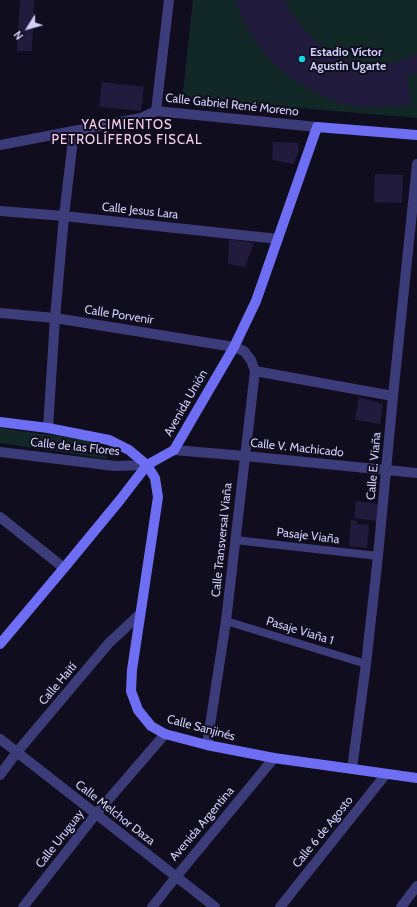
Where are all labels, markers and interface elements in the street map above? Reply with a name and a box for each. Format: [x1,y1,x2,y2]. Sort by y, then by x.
north arrow [8,8,48,48]
text: N [10,28,26,43]
place label: Estadio Víctor Agustín Ugarte [310,45,386,73]
marker: Estadio Víctor Agustín Ugarte [297,54,307,64]
street label: Calle Gabriel René Moreno [165,91,299,119]
district label: YACIMIENTOS PETROLÍFEROS FISCAL [52,117,202,148]
street label: Calle Jesus Lara [101,200,179,222]
street label: Calle Porvenir [83,302,155,328]
street label: Avenida Unión [161,367,211,439]
street label: Calle E. Viaña [364,431,384,501]
street label: Calle de las Flores [30,435,120,459]
street label: Calle V. Machicado [250,436,344,460]
street label: Calle Transversal Viaña [209,482,235,598]
street label: Pasaje Viaña [276,525,340,547]
street label: Pasaje Viaña 1 [265,614,335,648]
street label: Calle Haití [36,660,80,708]
street label: Calle Sanjinés [165,712,237,744]
street label: Calle Melchor Daza [72,777,158,849]
street label: Avenida Argentina [167,784,237,864]
street label: Calle 6 de Agosto [290,793,356,871]
street label: Calle Uruguay [33,807,87,871]

